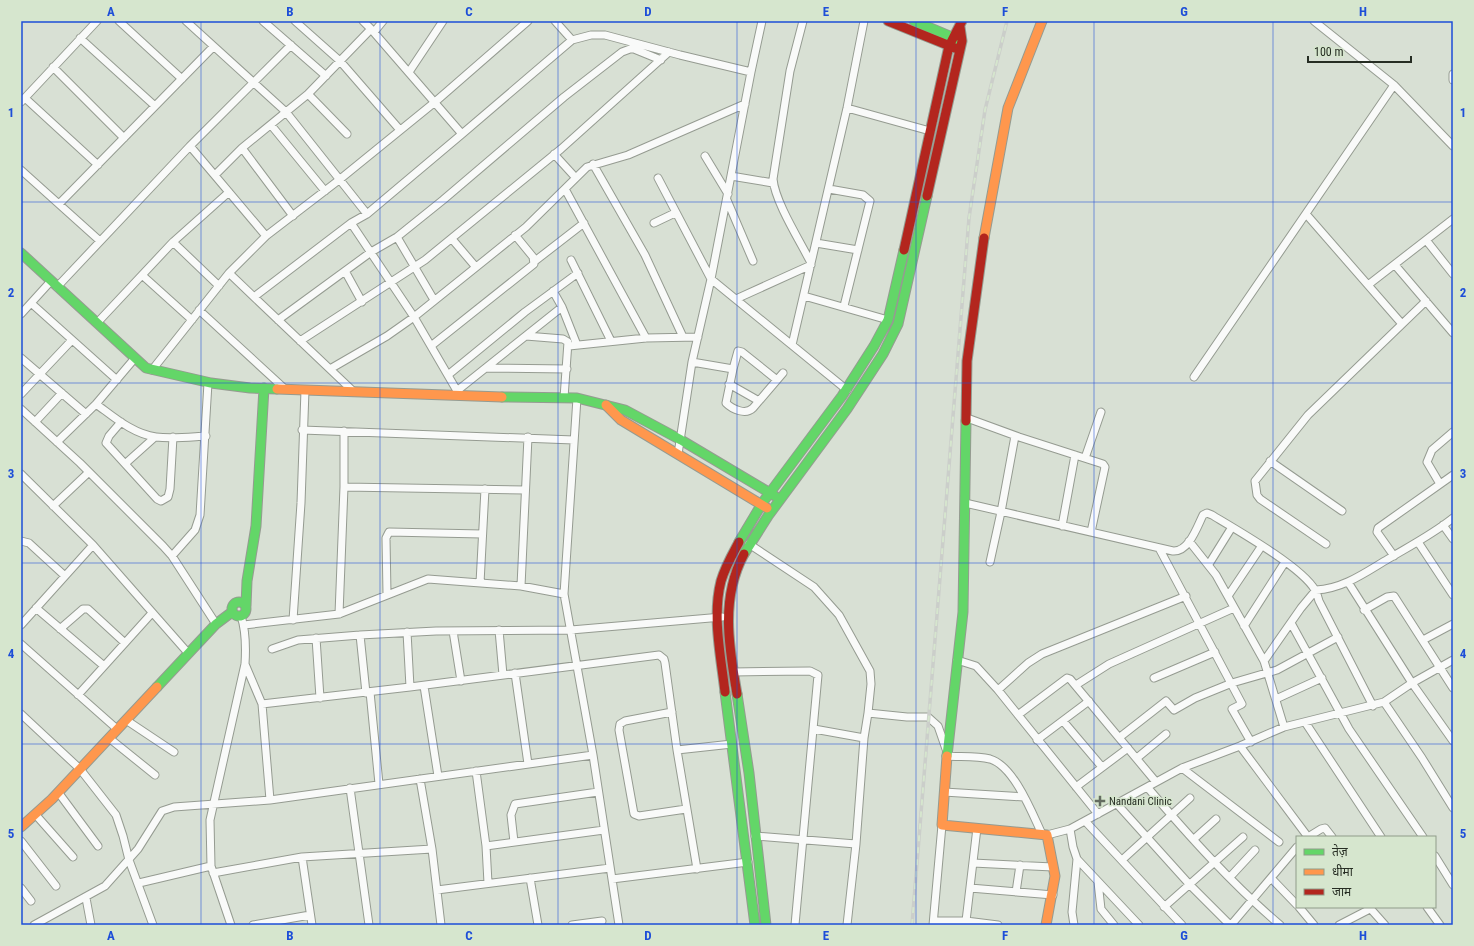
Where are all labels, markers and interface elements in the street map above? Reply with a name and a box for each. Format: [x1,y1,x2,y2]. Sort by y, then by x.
text: A [107,4,115,19]
text: B [286,4,294,19]
text: C [465,4,473,19]
text: D [644,4,652,19]
text: E [823,4,830,19]
text: F [1002,4,1008,19]
text: G [1180,4,1188,19]
text: H [1359,4,1367,19]
scale bar [1308,38,1411,64]
text: 100 m [1314,45,1344,59]
text: 1 [8,105,14,120]
text: 1 [1460,105,1466,120]
text: 2 [8,285,15,300]
text: 2 [1460,285,1467,300]
text: 3 [8,466,14,481]
text: 3 [1460,466,1466,481]
text: 4 [8,646,15,661]
text: 4 [1460,646,1467,661]
marker: Nandani Clinic [1094,795,1106,807]
place label: Nandani Clinic [1109,795,1172,808]
text: 5 [8,826,15,841]
text: 5 [1460,826,1467,841]
legend [1296,836,1436,908]
text: तेज़ [1332,844,1349,859]
text: धीमा [1332,864,1354,879]
text: जाम [1332,885,1352,899]
text: A [107,928,115,943]
text: B [286,928,294,943]
text: C [465,928,473,943]
text: D [644,928,652,943]
text: E [823,928,830,943]
text: F [1002,928,1008,943]
text: G [1180,928,1188,943]
text: H [1359,928,1367,943]

